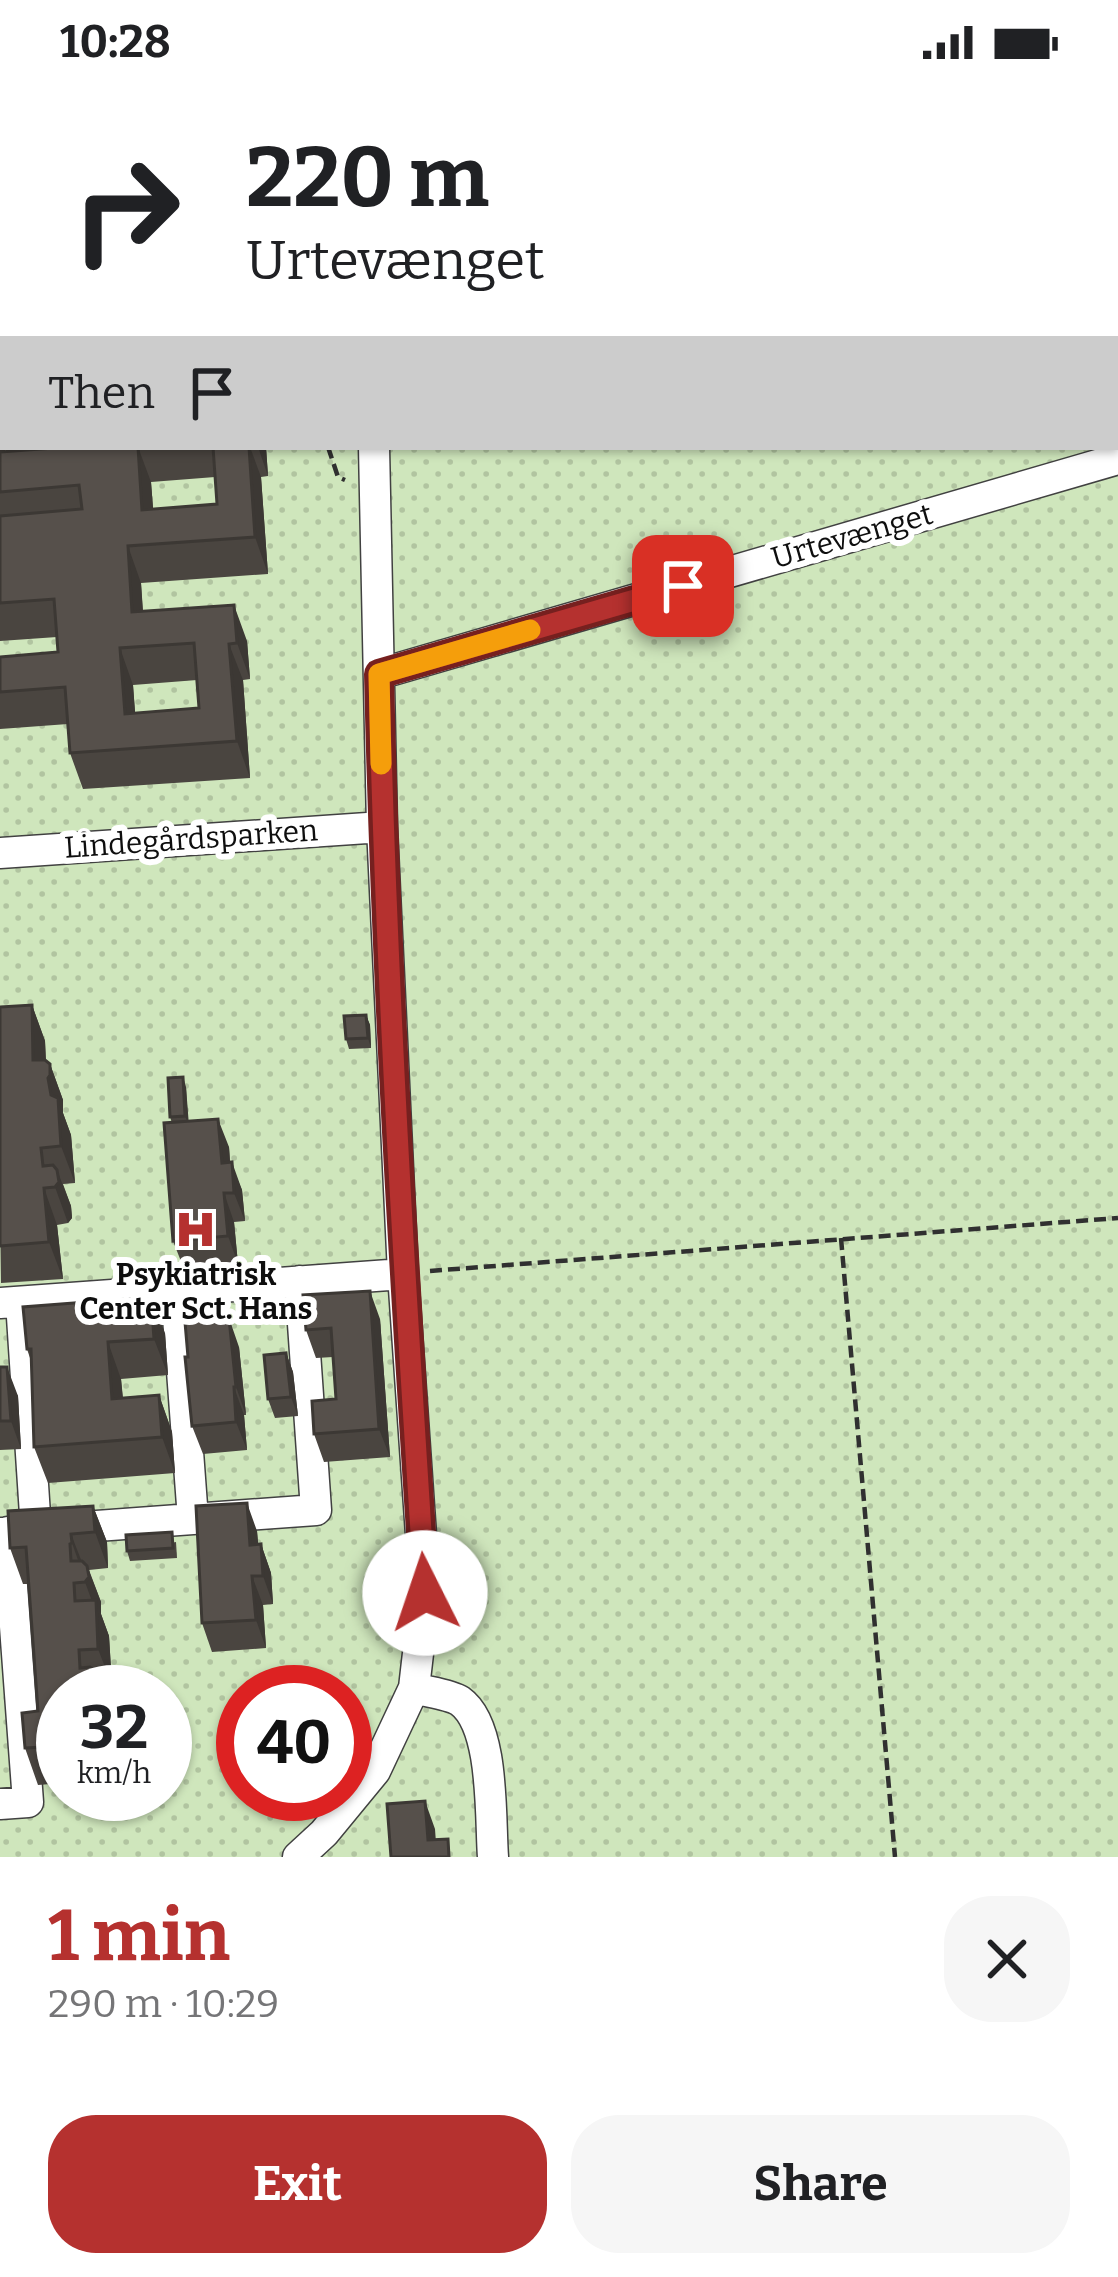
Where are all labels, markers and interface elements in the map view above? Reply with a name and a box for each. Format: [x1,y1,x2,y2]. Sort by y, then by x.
text: 10:28 [60,15,171,69]
text: 220 m [246,127,489,228]
icon: right [48,132,204,288]
text: Urtevænget [246,229,545,293]
icon: arrive [179,360,245,426]
text: Then [48,366,155,420]
street label: Urtevænget [767,496,937,576]
pin [632,535,734,637]
icon: arrive [650,553,716,619]
street label: Lindegårdsparken [63,812,319,866]
hospital icon: Psykiatrisk Center Sct. Hans [173,1206,219,1252]
place label: Psykiatrisk Center Sct. Hans [80,1257,312,1327]
position arrow [362,1530,488,1656]
speed limit sign: 40 [216,1665,372,1821]
text: 32 [80,1692,148,1764]
text: km/h [77,1755,151,1791]
text: 1 min [48,1893,230,1979]
button: close [944,1896,1070,2022]
text: 290 m · 10:29 [48,1981,279,2027]
button: Exit [48,2115,547,2253]
button: Share [571,2115,1070,2253]

